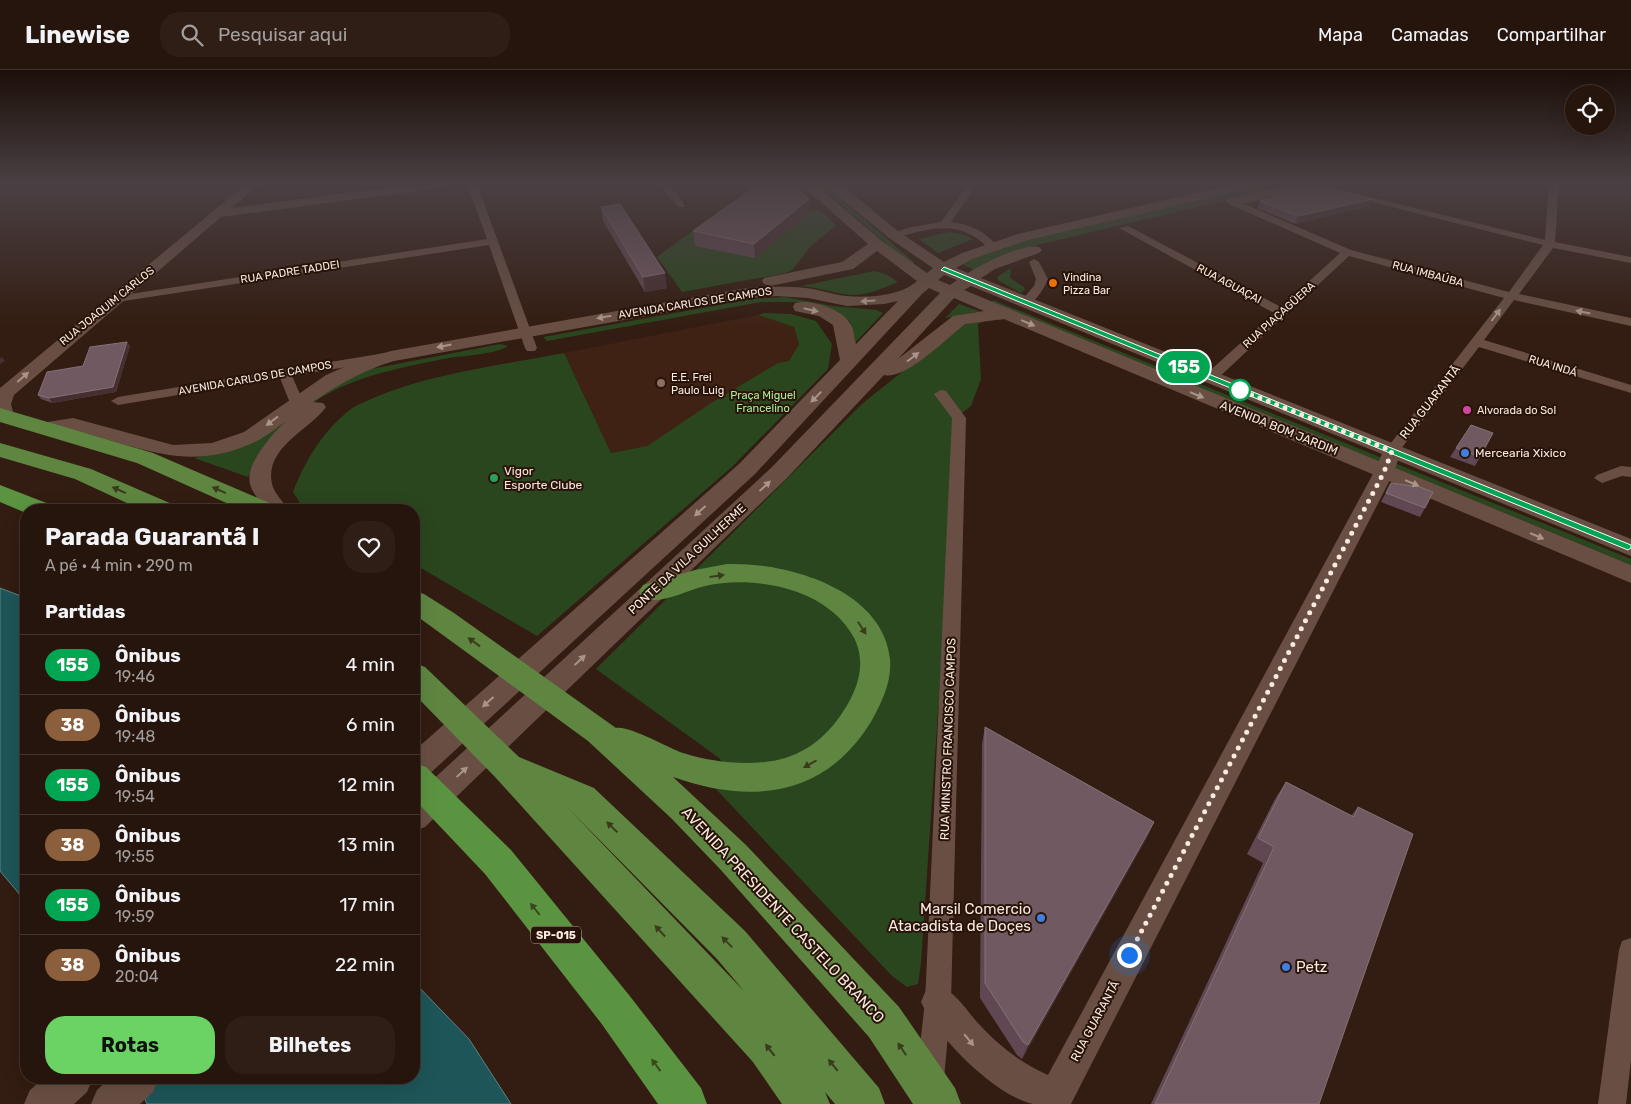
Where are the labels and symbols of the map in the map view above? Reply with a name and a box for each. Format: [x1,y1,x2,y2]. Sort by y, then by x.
street label: RUA PADRE TADDEI [240,258,340,286]
street label: RUA IMBAÚBA [1391,258,1466,290]
street label: RUA AGUAÇAI [1194,262,1264,306]
street label: RUA JOAQUIM CARLOS [57,264,157,348]
place label: Vindina Pizza Bar [1063,271,1111,297]
marker: Vindina Pizza Bar [1047,277,1059,289]
street label: RUA PIAÇAGÜERA [1240,279,1318,351]
street label: AVENIDA CARLOS DE CAMPOS [617,284,773,322]
one-way arrow [860,297,876,305]
one-way arrow [804,306,819,314]
one-way arrow [1576,308,1591,316]
one-way arrow [1491,309,1502,322]
one-way arrow [596,314,612,322]
one-way arrow [1021,320,1035,328]
one-way arrow [436,343,452,351]
one-way arrow [907,351,920,362]
line badge: 155 [1155,351,1213,383]
street label: RUA INDÁ [1527,352,1579,380]
street label: AVENIDA CARLOS DE CAMPOS [177,358,333,398]
street label: RUA GUARANTÃ [1397,362,1463,442]
one-way arrow [16,371,28,383]
place label: E.E. Frei Paulo Luig [671,371,724,397]
marker: E.E. Frei Paulo Luig [655,377,667,389]
unlabelled marker [1229,379,1251,401]
park label: Praça Miguel Francelino [730,389,796,415]
one-way arrow [810,391,822,403]
one-way arrow [1190,391,1204,399]
street label: AVENIDA BOM JARDIM [1218,398,1340,458]
marker: Alvorada do Sol [1461,404,1473,416]
place label: Alvorada do Sol [1477,404,1556,417]
one-way arrow [265,416,279,426]
place label: Mercearia Xixico [1475,446,1566,460]
marker: Mercearia Xixico [1459,447,1471,459]
place label: Vigor Esporte Clube [504,464,583,492]
marker: Vigor Esporte Clube [488,472,500,484]
one-way arrow [1405,480,1419,488]
one-way arrow [758,481,770,493]
one-way arrow [112,485,126,493]
one-way arrow [212,486,226,494]
street label: PONTE DA VILA GUILHERME [625,501,749,617]
one-way arrow [694,505,707,516]
one-way arrow [1530,532,1544,540]
one-way arrow [709,571,725,579]
one-way arrow [857,621,866,635]
one-way arrow [467,637,481,647]
street label: RUA MINISTRO FRANCISCO CAMPOS [937,638,959,840]
one-way arrow [573,654,585,666]
one-way arrow [482,696,494,708]
one-way arrow [803,760,818,768]
one-way arrow [455,766,467,778]
street label: AVENIDA PRESIDENTE CASTELO BRANCO [678,803,888,1027]
one-way arrow [606,822,618,834]
place label: Marsil Comercio Atacadista de Doçes [888,900,1031,935]
one-way arrow [530,902,540,916]
marker: Marsil Comercio Atacadista de Doçes [1035,912,1047,924]
one-way arrow [654,925,666,937]
road number: SP-015 [531,926,581,944]
one-way arrow [722,936,734,948]
your location [1117,943,1142,968]
place label: Petz [1296,958,1328,976]
marker: Petz [1280,961,1292,973]
street label: RUA GUARANTÃ [1068,978,1122,1064]
one-way arrow [964,1033,975,1046]
one-way arrow [897,1042,907,1056]
one-way arrow [764,1044,775,1057]
one-way arrow [651,1058,661,1072]
one-way arrow [827,1059,838,1072]

